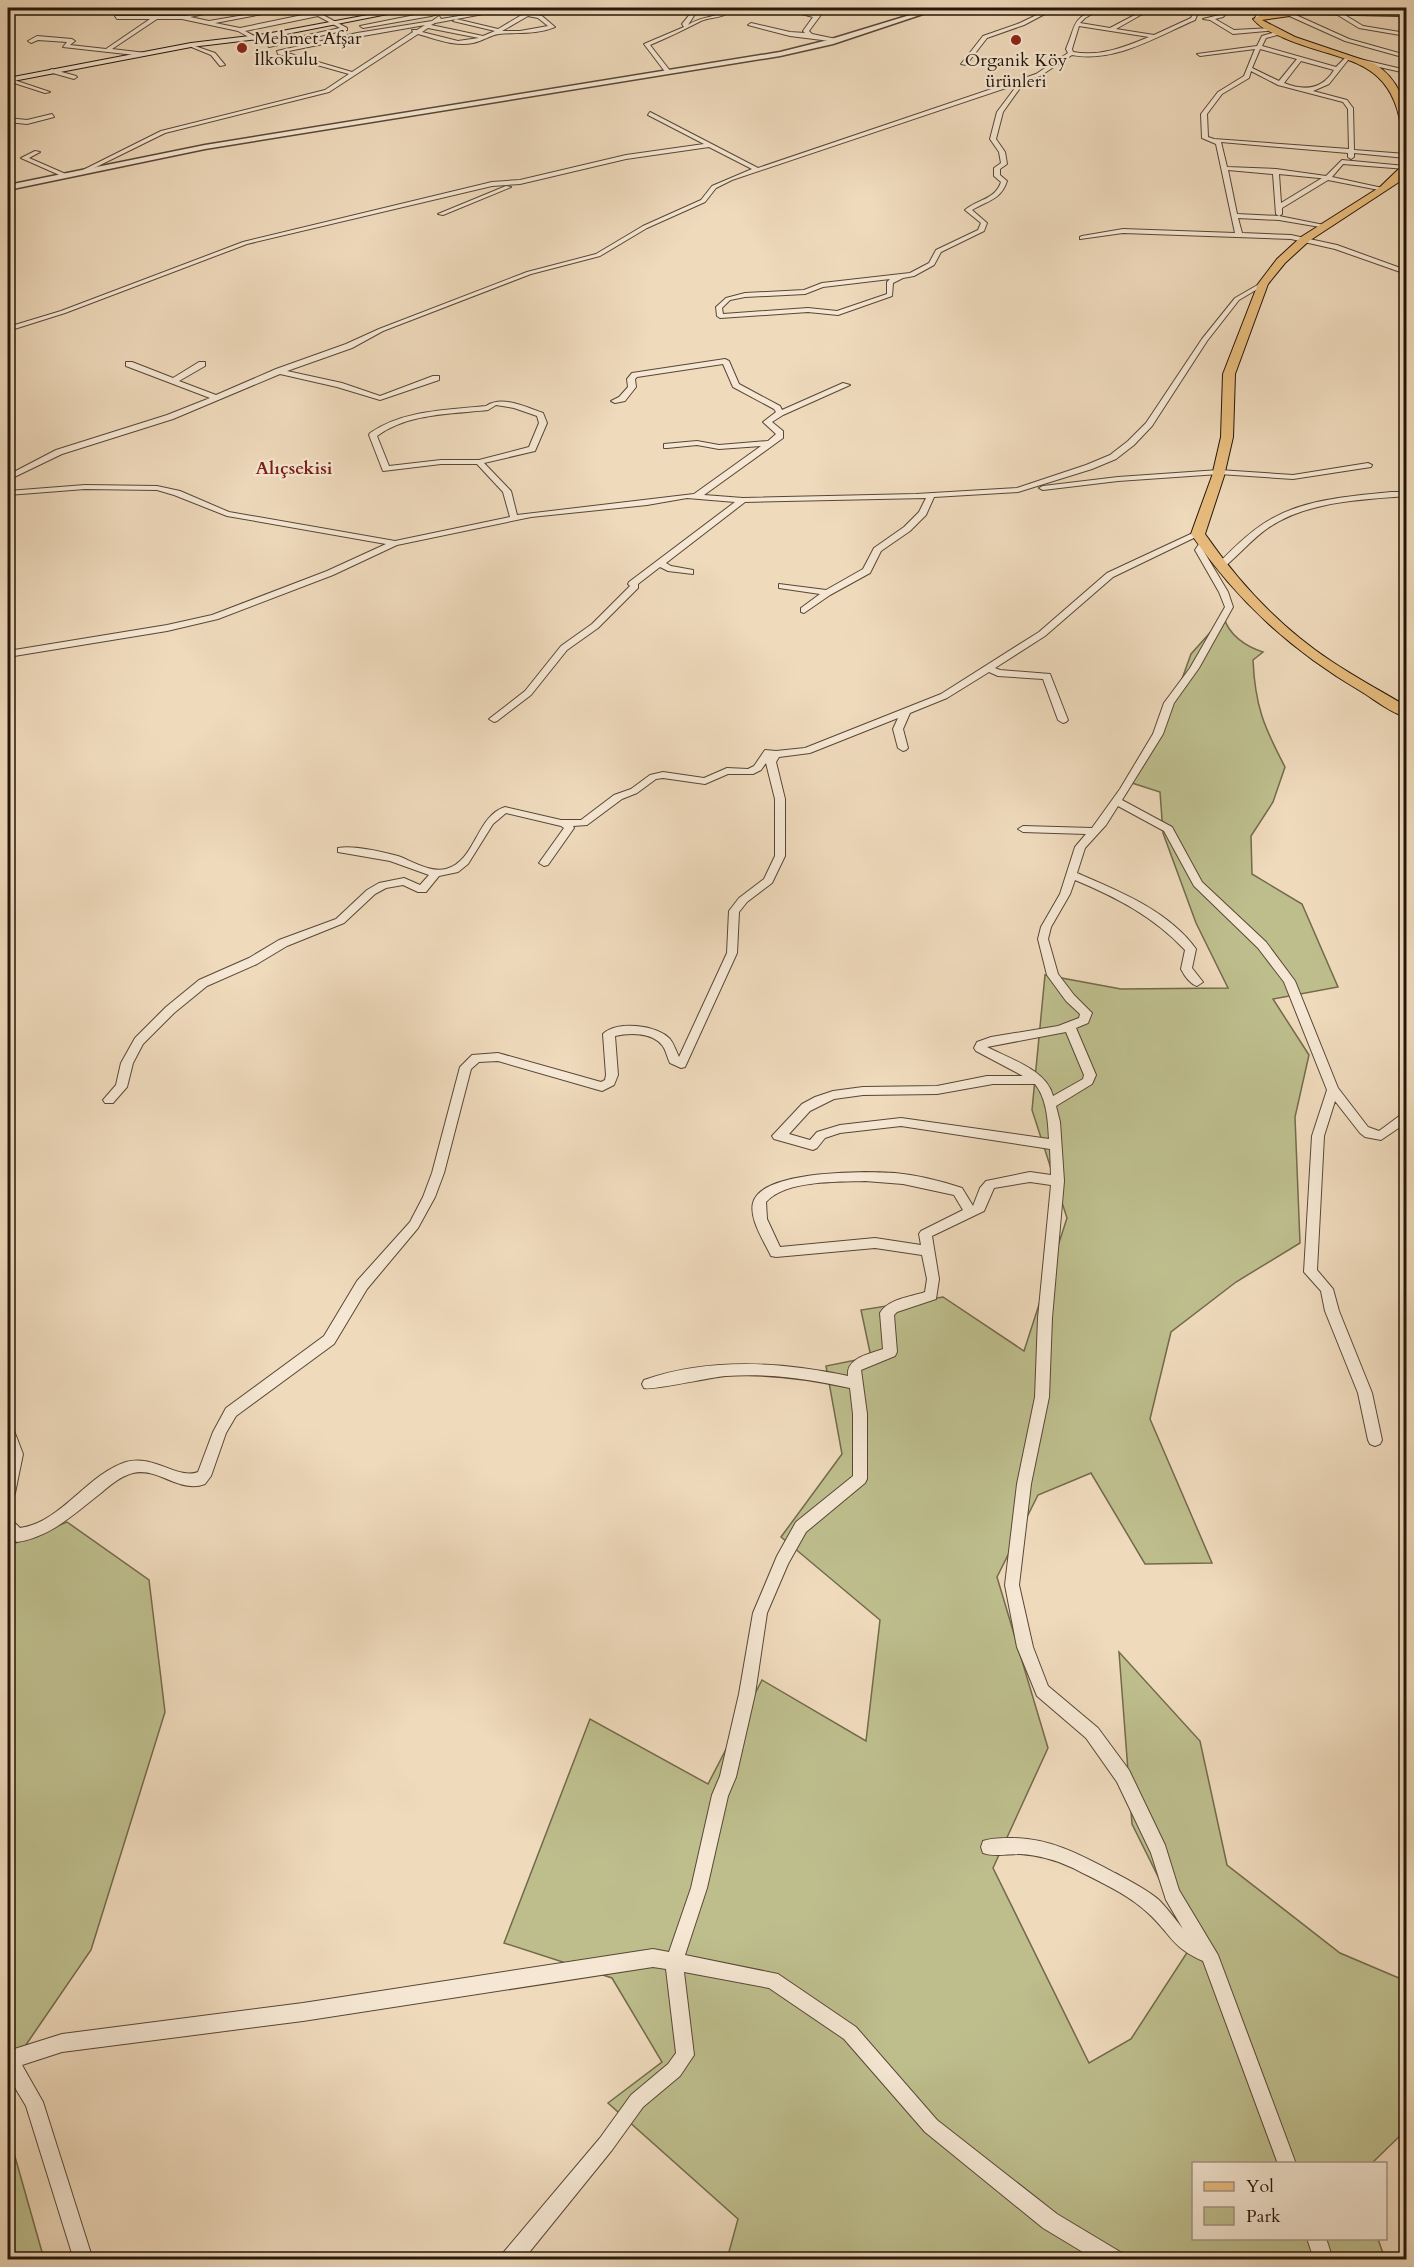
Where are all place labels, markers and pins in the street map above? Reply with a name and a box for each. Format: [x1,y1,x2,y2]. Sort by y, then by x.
place label: Mehmet Afşar İlkokulu [254,26,362,72]
marker: Organik Köy ürünleri [1009,33,1023,47]
marker: Mehmet Afşar İlkokulu [235,41,249,55]
place label: Organik Köy ürünleri [965,48,1068,94]

